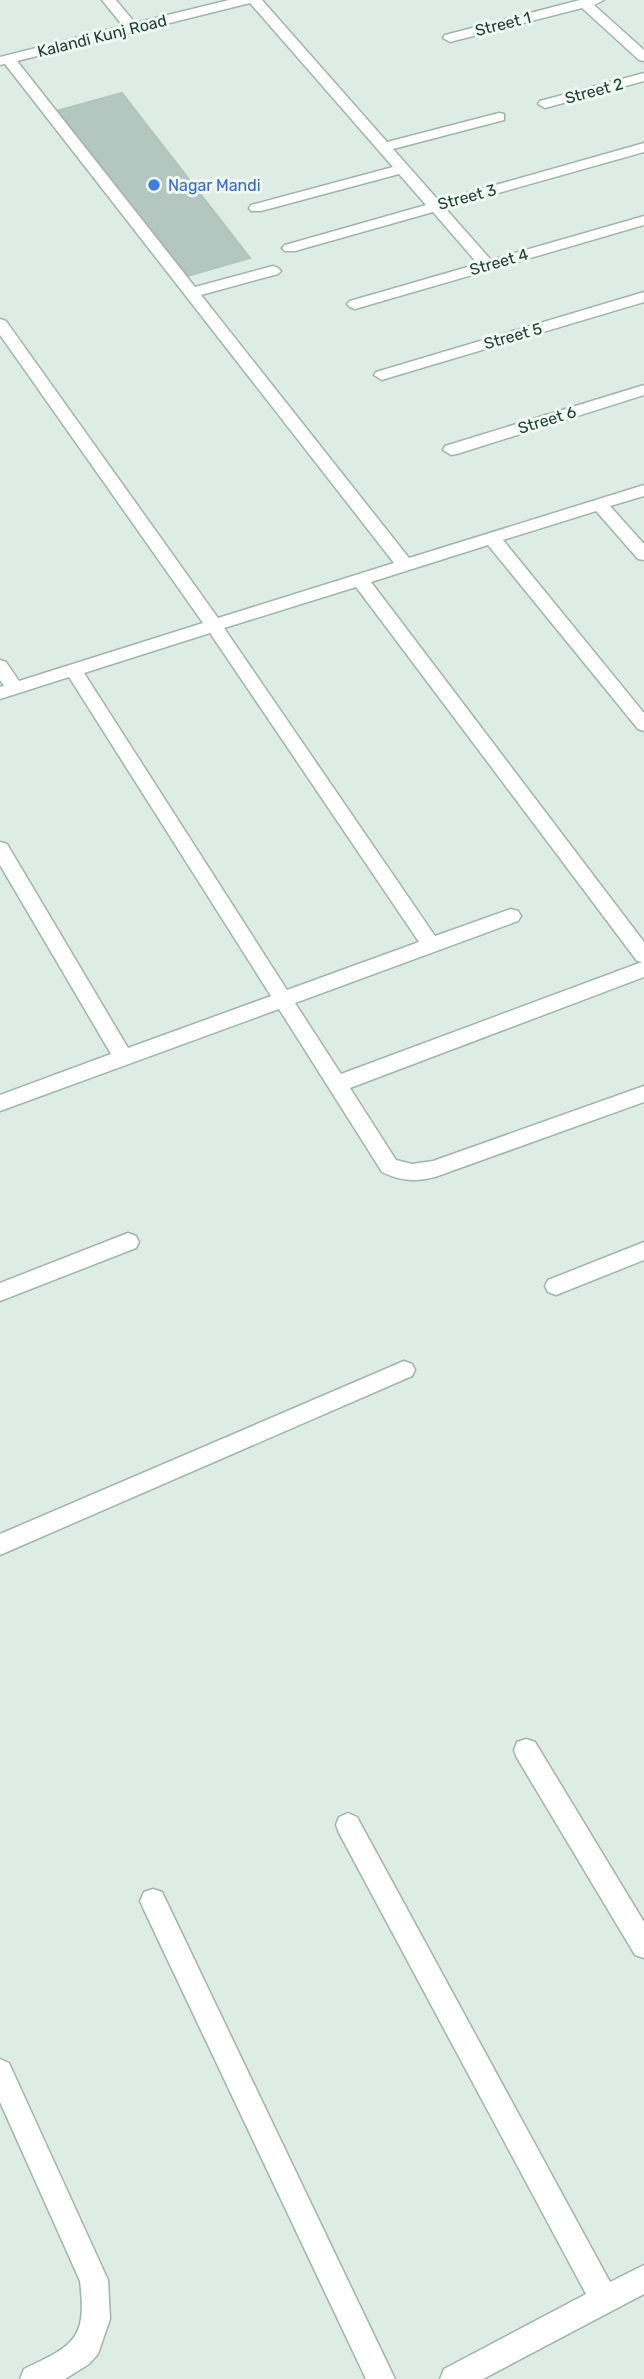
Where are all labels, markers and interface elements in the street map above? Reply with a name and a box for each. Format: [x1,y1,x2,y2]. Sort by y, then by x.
street label: Street 1 [473,8,533,40]
street label: Kalandi Kunj Road [35,11,169,61]
street label: Street 2 [563,74,625,108]
place label: Nagar Mandi [168,176,261,195]
marker: Nagar Mandi [146,177,162,193]
street label: Street 3 [436,180,498,214]
street label: Street 4 [467,245,531,279]
street label: Street 5 [482,319,544,353]
street label: Street 6 [516,402,579,438]

